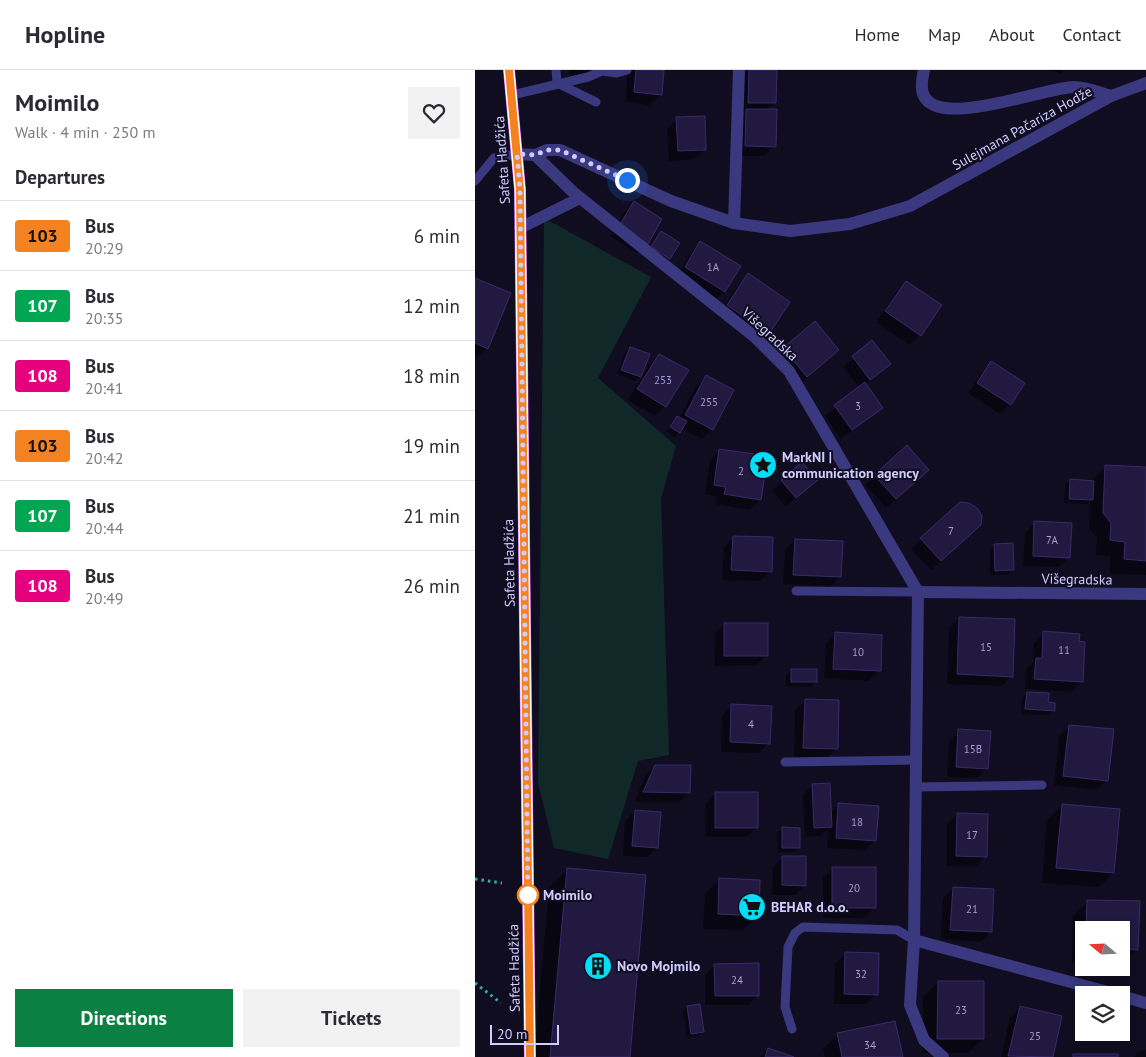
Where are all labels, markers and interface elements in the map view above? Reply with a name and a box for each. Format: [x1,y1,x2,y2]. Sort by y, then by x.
text: Hopline [25,19,105,50]
text: Home [854,23,900,46]
text: Map [928,23,961,46]
text: About [989,23,1035,46]
text: Contact [1063,23,1121,46]
street label: Sulejmana Pačariza Hodže [949,82,1095,174]
text: Moimilo [15,87,99,118]
button: heart [408,87,460,139]
street label: Safeta Hadžića [490,115,514,205]
text: Walk · 4 min · 250 m [15,122,155,142]
text: Departures [15,165,105,189]
your location [615,168,640,193]
text: Bus [85,214,114,238]
text: 103 [27,224,58,247]
text: 6 min [414,224,460,248]
text: 20:29 [85,238,123,258]
house number: 1A [707,260,720,274]
text: Bus [85,284,114,308]
text: 107 [27,294,58,317]
text: 12 min [403,294,460,318]
street label: Višegradska [737,303,802,365]
text: 20:35 [85,308,123,328]
text: Bus [85,354,114,378]
text: 108 [27,364,58,387]
text: 18 min [403,364,460,388]
house number: 253 [654,373,672,387]
text: 20:41 [85,378,123,398]
house number: 255 [700,395,718,409]
house number: 3 [855,399,861,413]
text: Bus [85,424,114,448]
text: 103 [27,434,58,457]
text: 19 min [403,434,460,458]
text: 20:42 [85,448,123,468]
place label: MarkNI | communication agency [782,448,919,482]
place icon: MarkNI | communication agency [748,450,778,480]
house number: 2 [738,464,744,478]
text: Bus [85,494,114,518]
text: 107 [27,504,58,527]
text: 21 min [403,504,460,528]
text: 20:44 [85,518,123,538]
street label: Safeta Hadžića [499,519,519,607]
house number: 7 [948,524,954,538]
house number: 7A [1046,533,1058,547]
text: Bus [85,564,114,588]
street label: Višegradska [1040,569,1113,589]
text: 108 [27,574,58,597]
text: 26 min [403,574,460,598]
text: 20:49 [85,588,123,608]
house number: 15 [980,640,992,654]
house number: 11 [1058,643,1070,657]
house number: 10 [852,645,864,659]
house number: 4 [748,717,754,731]
house number: 15B [964,742,982,756]
house number: 18 [851,815,863,829]
house number: 17 [966,828,978,842]
house number: 20 [848,881,860,895]
marker: Moimilo [517,884,539,906]
place label: Moimilo [543,886,593,904]
supermarket icon: BEHAR d.o.o. [737,892,767,922]
place label: BEHAR d.o.o. [771,898,849,916]
house number: 21 [966,902,978,916]
north arrow [1075,921,1130,976]
map controls [1075,921,1130,1041]
street label: Safeta Hadžića [504,924,524,1012]
building icon: Novo Mojmilo [583,951,613,981]
place label: Novo Mojmilo [617,957,701,975]
house number: 32 [855,967,867,981]
house number: 24 [731,973,743,987]
button: layers [1075,986,1130,1041]
button: Directions [15,989,233,1047]
button: Tickets [243,989,460,1047]
house number: 23 [955,1003,967,1017]
scale bar [490,1022,559,1045]
text: 20 m [497,1025,527,1043]
house number: 25 [1029,1029,1041,1043]
house number: 34 [864,1038,876,1052]

